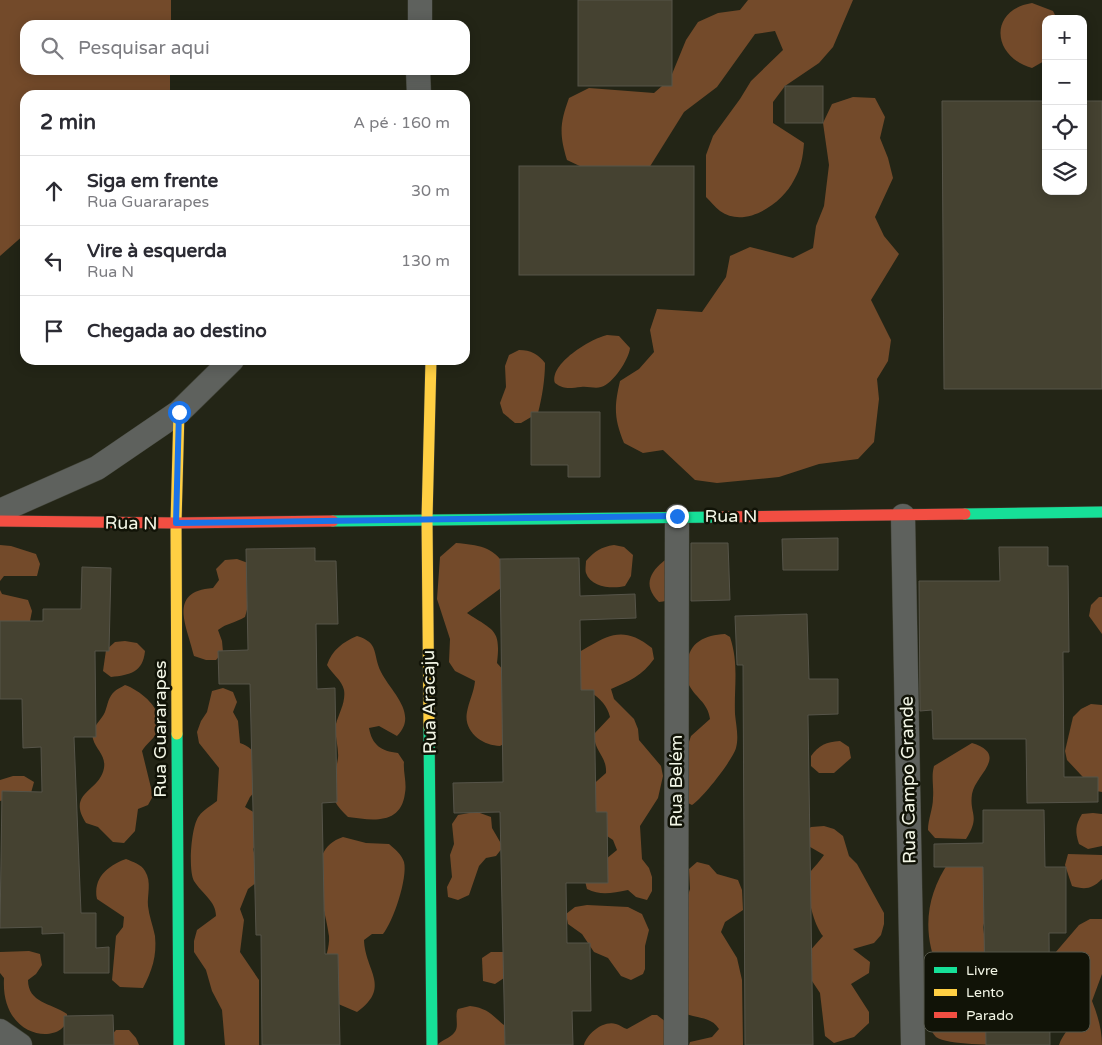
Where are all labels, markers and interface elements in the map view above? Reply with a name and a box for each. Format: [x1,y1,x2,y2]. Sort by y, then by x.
map controls [1042,15,1087,195]
button: + [1042,15,1087,60]
search box [20,20,470,75]
icon: search [38,34,66,62]
text: Pesquisar aqui [78,37,210,59]
button: − [1042,60,1087,105]
button: locate [1042,105,1087,150]
text: 2 min [40,110,96,135]
text: A pé · 160 m [353,113,450,133]
button: layers [1042,150,1087,195]
text: Siga em frente [87,170,218,192]
icon: ahead [40,177,68,205]
text: 30 m [411,181,450,201]
text: Rua Guararapes [87,192,209,212]
text: Vire à esquerda [87,240,227,262]
icon: left [40,247,68,275]
text: 130 m [401,251,450,271]
text: Rua N [87,262,134,282]
icon: arrive [40,317,68,345]
text: Chegada ao destino [87,320,267,342]
route start [168,401,191,424]
route end [666,505,689,528]
street label: Rua N [704,505,758,527]
street label: Rua N [104,512,158,534]
street label: Rua Aracaju [417,650,441,754]
street label: Rua Guararapes [149,660,171,798]
street label: Rua Campo Grande [896,696,920,864]
street label: Rua Belém [665,735,687,827]
legend [924,952,1090,1032]
text: Livre [966,962,998,979]
text: Lento [966,984,1004,1001]
text: Parado [966,1007,1014,1024]

